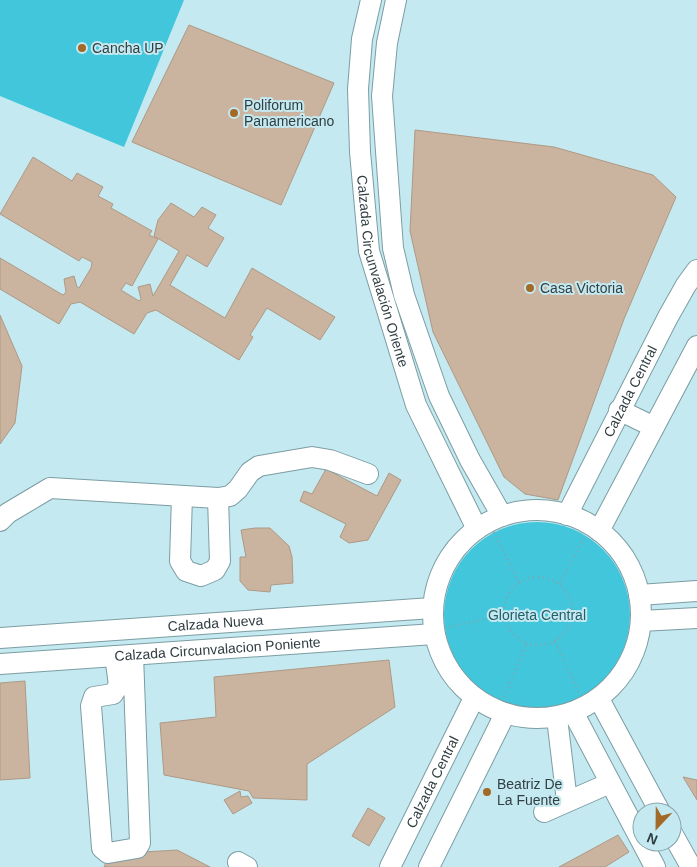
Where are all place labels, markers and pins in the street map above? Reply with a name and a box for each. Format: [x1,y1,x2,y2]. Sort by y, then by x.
place label: Cancha UP [92,40,164,56]
marker: Cancha UP [76,42,88,54]
place label: Poliforum Panamericano [244,97,334,129]
marker: Poliforum Panamericano [228,107,240,119]
place label: Casa Victoria [540,280,623,296]
marker: Casa Victoria [524,282,536,294]
place label: Beatriz De La Fuente [497,776,563,808]
marker: Beatriz De La Fuente [481,786,493,798]

